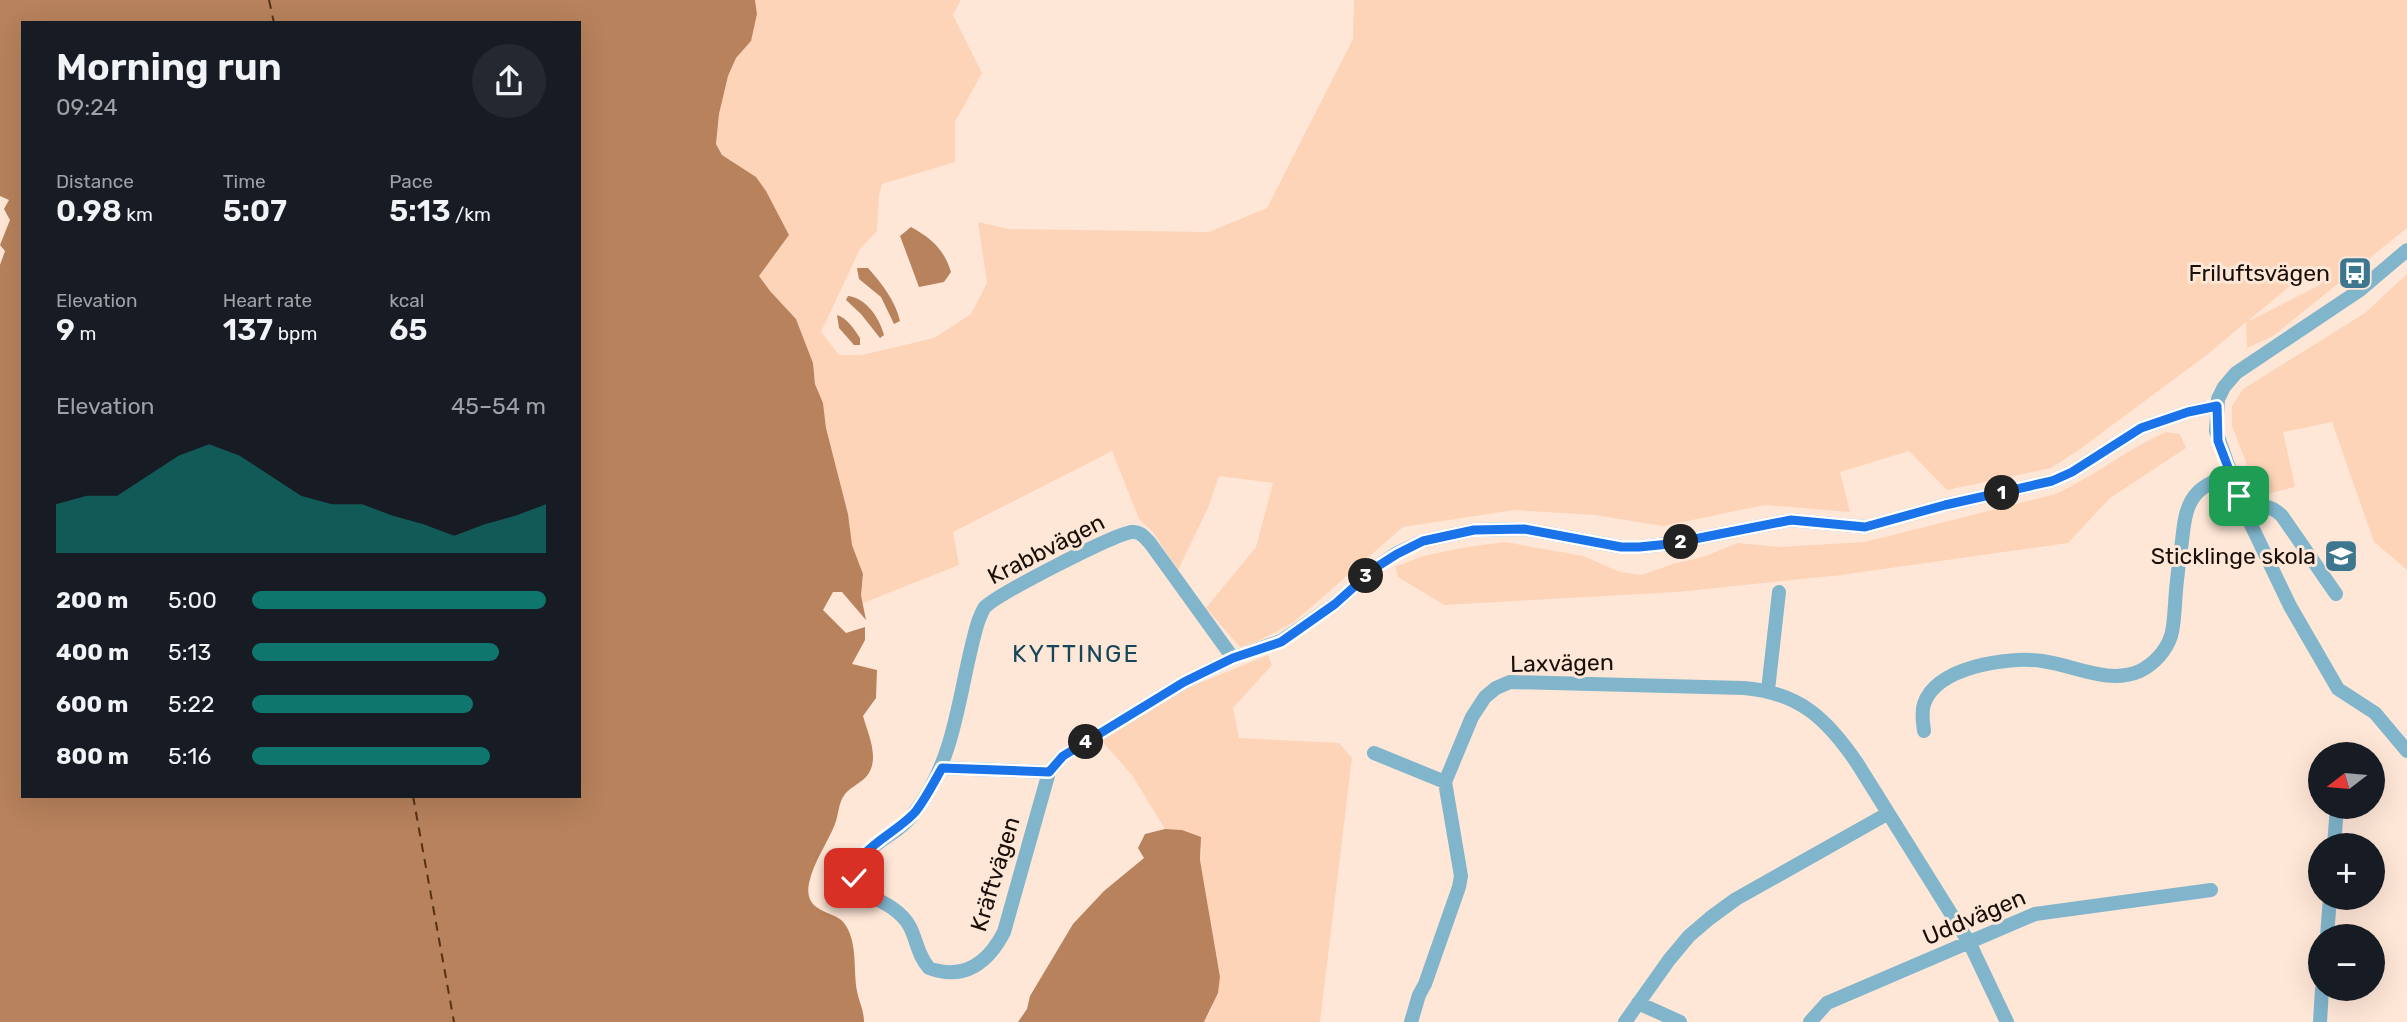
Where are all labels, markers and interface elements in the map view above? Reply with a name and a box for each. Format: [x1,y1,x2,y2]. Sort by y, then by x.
text: Morning run [56,44,282,90]
button: share [472,44,546,118]
text: 09:24 [56,93,118,121]
text: Distance [56,170,134,193]
text: Time [223,170,266,193]
text: Pace [389,170,433,193]
text: 0.98 [56,193,122,229]
text: 5:07 [223,193,287,229]
text: 5:13 [389,193,450,229]
text: km [122,203,153,226]
text: /km [450,203,491,226]
bus stop icon: Friluftsvägen [2336,254,2374,292]
place label: Friluftsvägen [2188,259,2330,287]
text: Elevation [56,289,137,312]
text: Heart rate [223,289,312,312]
text: kcal [389,289,424,312]
text: 9 [56,312,75,348]
text: 137 [223,312,273,348]
text: 65 [389,312,427,348]
text: m [75,322,96,345]
text: bpm [273,322,317,345]
text: Elevation [56,392,155,420]
text: 45–54 m [451,392,546,420]
pin [2209,466,2269,526]
pin: 1 [1984,476,2020,510]
icon: arrive [2220,477,2258,515]
text: 1 [1997,481,2006,504]
street label: Krabbvägen [983,508,1109,590]
pin: 2 [1664,524,1698,560]
text: 2 [1674,530,1687,553]
school or university icon: Sticklinge skola [2322,537,2360,575]
place label: Sticklinge skola [2151,542,2316,570]
pin: 3 [1348,558,1384,594]
text: 3 [1359,564,1372,587]
text: 200 m [56,586,128,614]
text: 5:00 [168,586,217,614]
text: 400 m [56,638,129,666]
text: 5:13 [168,638,211,666]
district label: KYTTINGE [1012,640,1140,668]
street label: Laxvägen [1510,648,1614,678]
text: 600 m [56,690,128,718]
text: 5:22 [168,690,215,718]
pin: 4 [1068,724,1104,760]
text: 4 [1079,730,1092,753]
text: 800 m [56,742,129,770]
text: 5:16 [168,742,211,770]
north arrow [2308,742,2385,819]
map controls [2308,742,2385,1001]
street label: Kräftvägen [964,813,1026,935]
button: + [2308,833,2385,910]
pin [824,848,884,908]
icon: check [835,859,873,897]
street label: Uddvägen [1918,883,2030,951]
button: − [2308,924,2385,1001]

